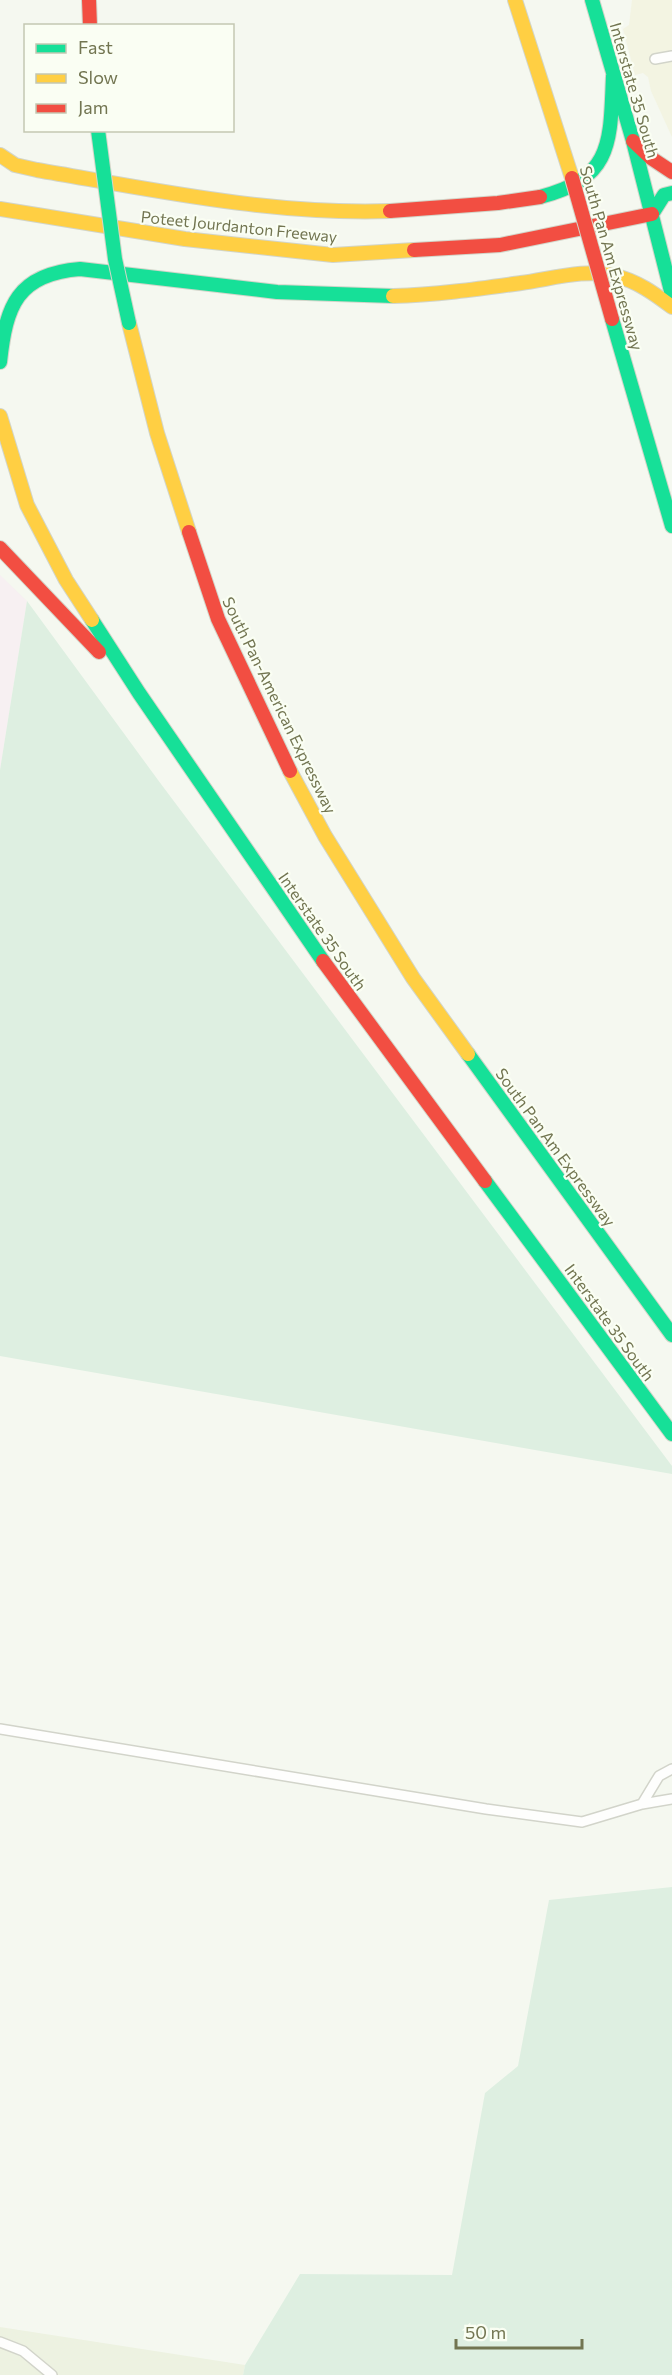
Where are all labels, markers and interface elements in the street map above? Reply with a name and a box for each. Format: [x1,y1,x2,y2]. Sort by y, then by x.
street label: Interstate 35 South [607,20,663,160]
legend [24,24,234,132]
text: Fast [78,36,113,58]
text: Slow [78,66,118,88]
text: Jam [78,96,108,118]
street label: South Pan Am Expressway [577,164,647,352]
street label: Poteet Jourdanton Freeway [140,206,338,246]
street label: South Pan-American Expressway [219,594,341,816]
street label: Interstate 35 South [275,868,371,994]
street label: South Pan Am Expressway [492,1064,620,1230]
street label: Interstate 35 South [561,1260,659,1384]
scale bar [456,2312,582,2350]
text: 50 m [465,2321,506,2343]

